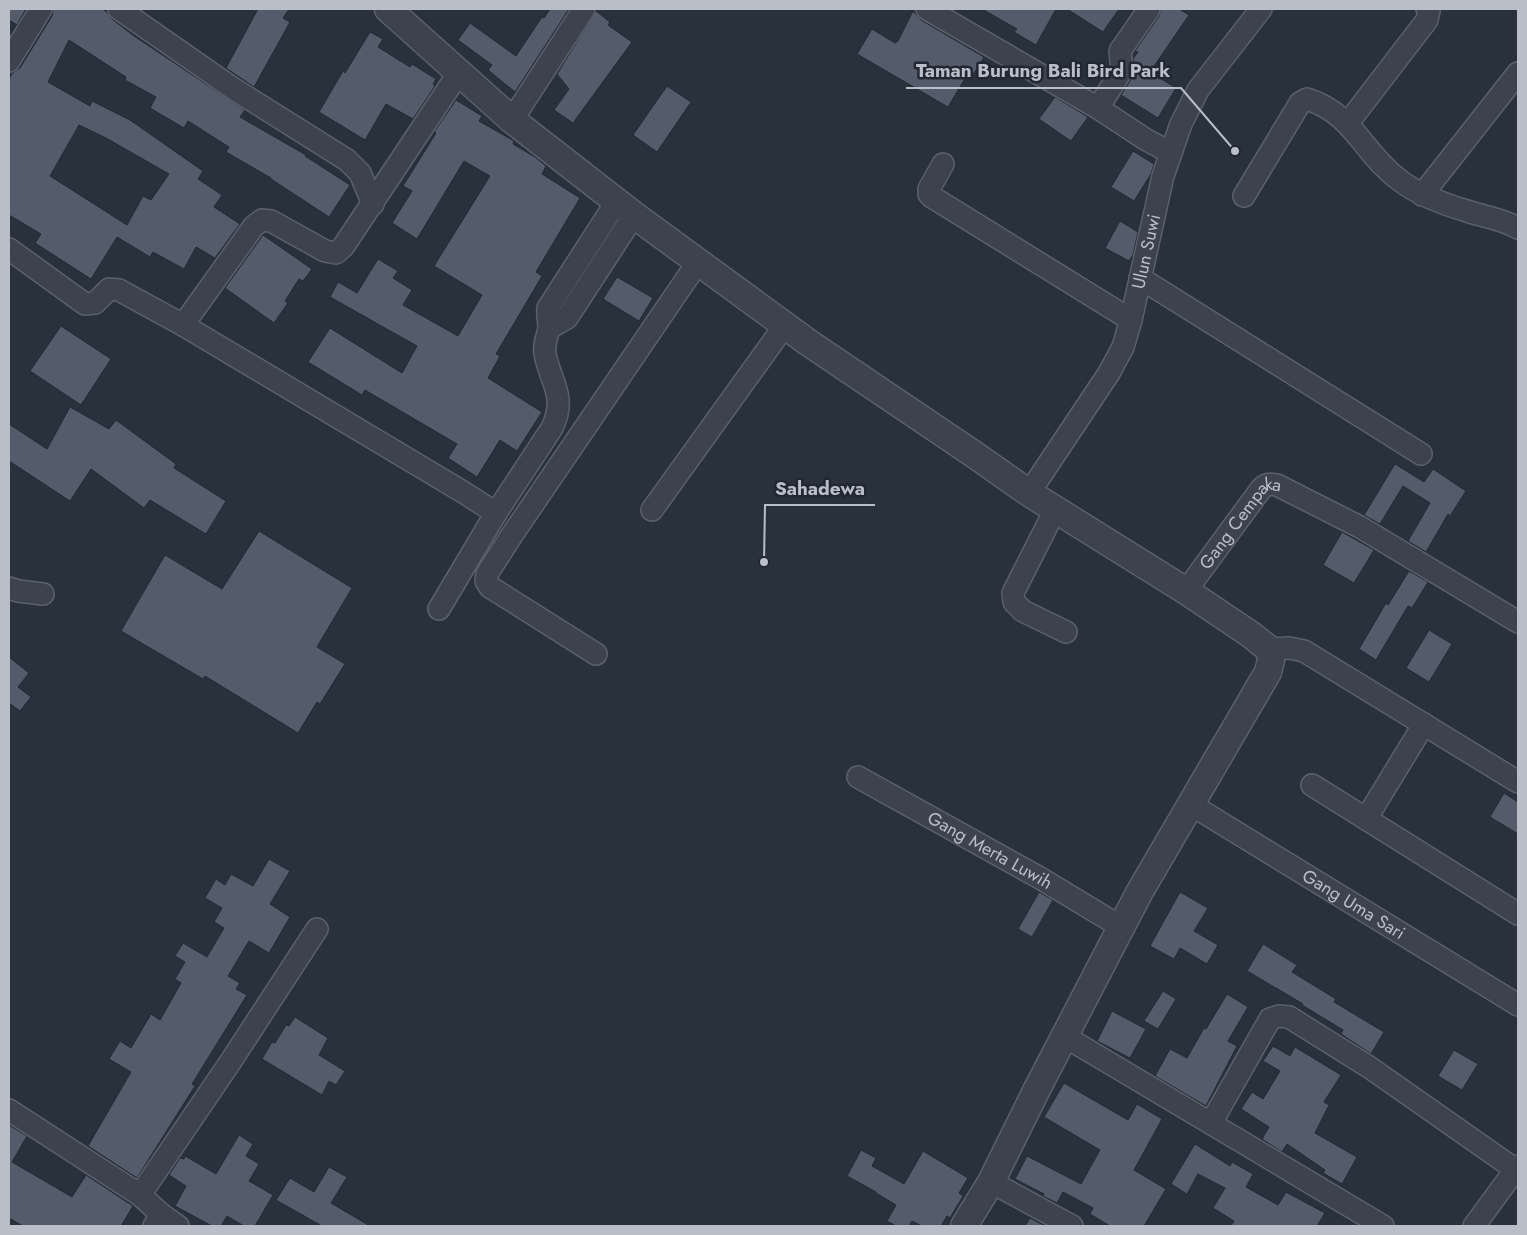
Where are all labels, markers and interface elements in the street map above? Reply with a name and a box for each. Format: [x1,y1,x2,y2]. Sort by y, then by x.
callout: Taman Burung Bali Bird Park [906,54,1181,88]
text: Taman Burung Bali Bird Park [916,57,1170,84]
street label: Ulun Suwi [1125,212,1167,291]
callout: Sahadewa [765,471,875,505]
street label: Gang Cempaka [1193,471,1283,575]
text: Sahadewa [775,475,865,502]
street label: Gang Merta Luwih [923,805,1058,896]
street label: Gang Uma Sari [1297,863,1410,946]

